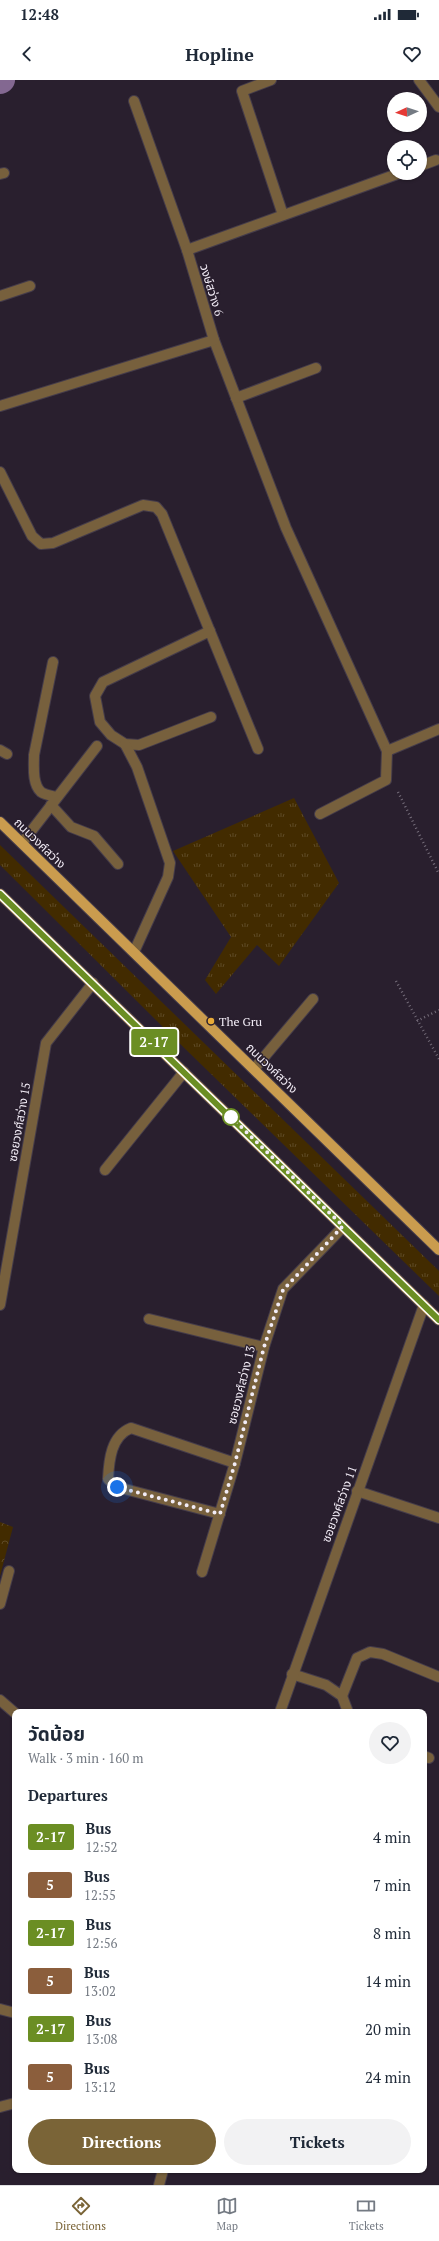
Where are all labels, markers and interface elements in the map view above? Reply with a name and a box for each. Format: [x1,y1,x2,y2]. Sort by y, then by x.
text: 12:48 [20,4,59,24]
text: Hopline [185,42,254,66]
icon: back [16,43,38,65]
icon: heart [401,43,423,65]
north arrow [387,92,427,132]
map controls [387,92,427,180]
button: locate [387,140,427,180]
street label: วงษ์สว่าง 6 [197,262,227,318]
street label: ถนนวงศ์สว่าง [11,815,69,871]
place label: The Gru [219,1014,262,1029]
marker: The Gru [206,1016,216,1026]
line badge: 2-17 [126,1029,182,1055]
text: 2-17 [139,1032,169,1051]
street label: ถนนวงศ์สว่าง [243,1040,301,1096]
street label: ซอยวงศ์สว่าง 15 [5,1081,33,1163]
unlabelled marker [222,1108,240,1126]
street label: ซอยวงศ์สว่าง 13 [224,1344,258,1426]
street label: ซอยวงศ์สว่าง 11 [318,1464,360,1544]
your location [107,1477,127,1497]
text: วัดน้อย [28,1721,85,1746]
button: heart [369,1722,411,1764]
text: Walk · 3 min · 160 m [28,1749,143,1767]
text: Departures [28,1785,108,1805]
text: Bus [86,1818,111,1838]
text: 2-17 [36,1827,66,1846]
text: 4 min [373,1827,411,1847]
text: 12:52 [86,1838,118,1856]
text: Bus [84,1866,110,1886]
text: 5 [46,1875,54,1894]
text: 7 min [373,1875,411,1895]
text: 12:55 [84,1886,116,1904]
text: Bus [86,1914,111,1934]
text: 2-17 [36,1923,66,1942]
text: 8 min [373,1923,411,1943]
text: 12:56 [86,1934,118,1952]
text: Bus [84,1962,110,1982]
text: 5 [46,1971,54,1990]
text: 14 min [365,1971,411,1991]
text: 13:02 [84,1982,116,2000]
text: Bus [86,2010,111,2030]
text: 2-17 [36,2019,66,2038]
text: 20 min [365,2019,411,2039]
text: 13:08 [86,2030,118,2048]
text: Bus [84,2058,110,2078]
text: 5 [46,2067,54,2086]
text: 24 min [365,2067,411,2087]
text: 13:12 [84,2078,116,2096]
button: Directions [28,2119,216,2165]
button: Tickets [224,2119,411,2165]
tab: Directions [55,2195,106,2233]
tab: Map [216,2195,238,2233]
tab: Tickets [349,2195,384,2233]

